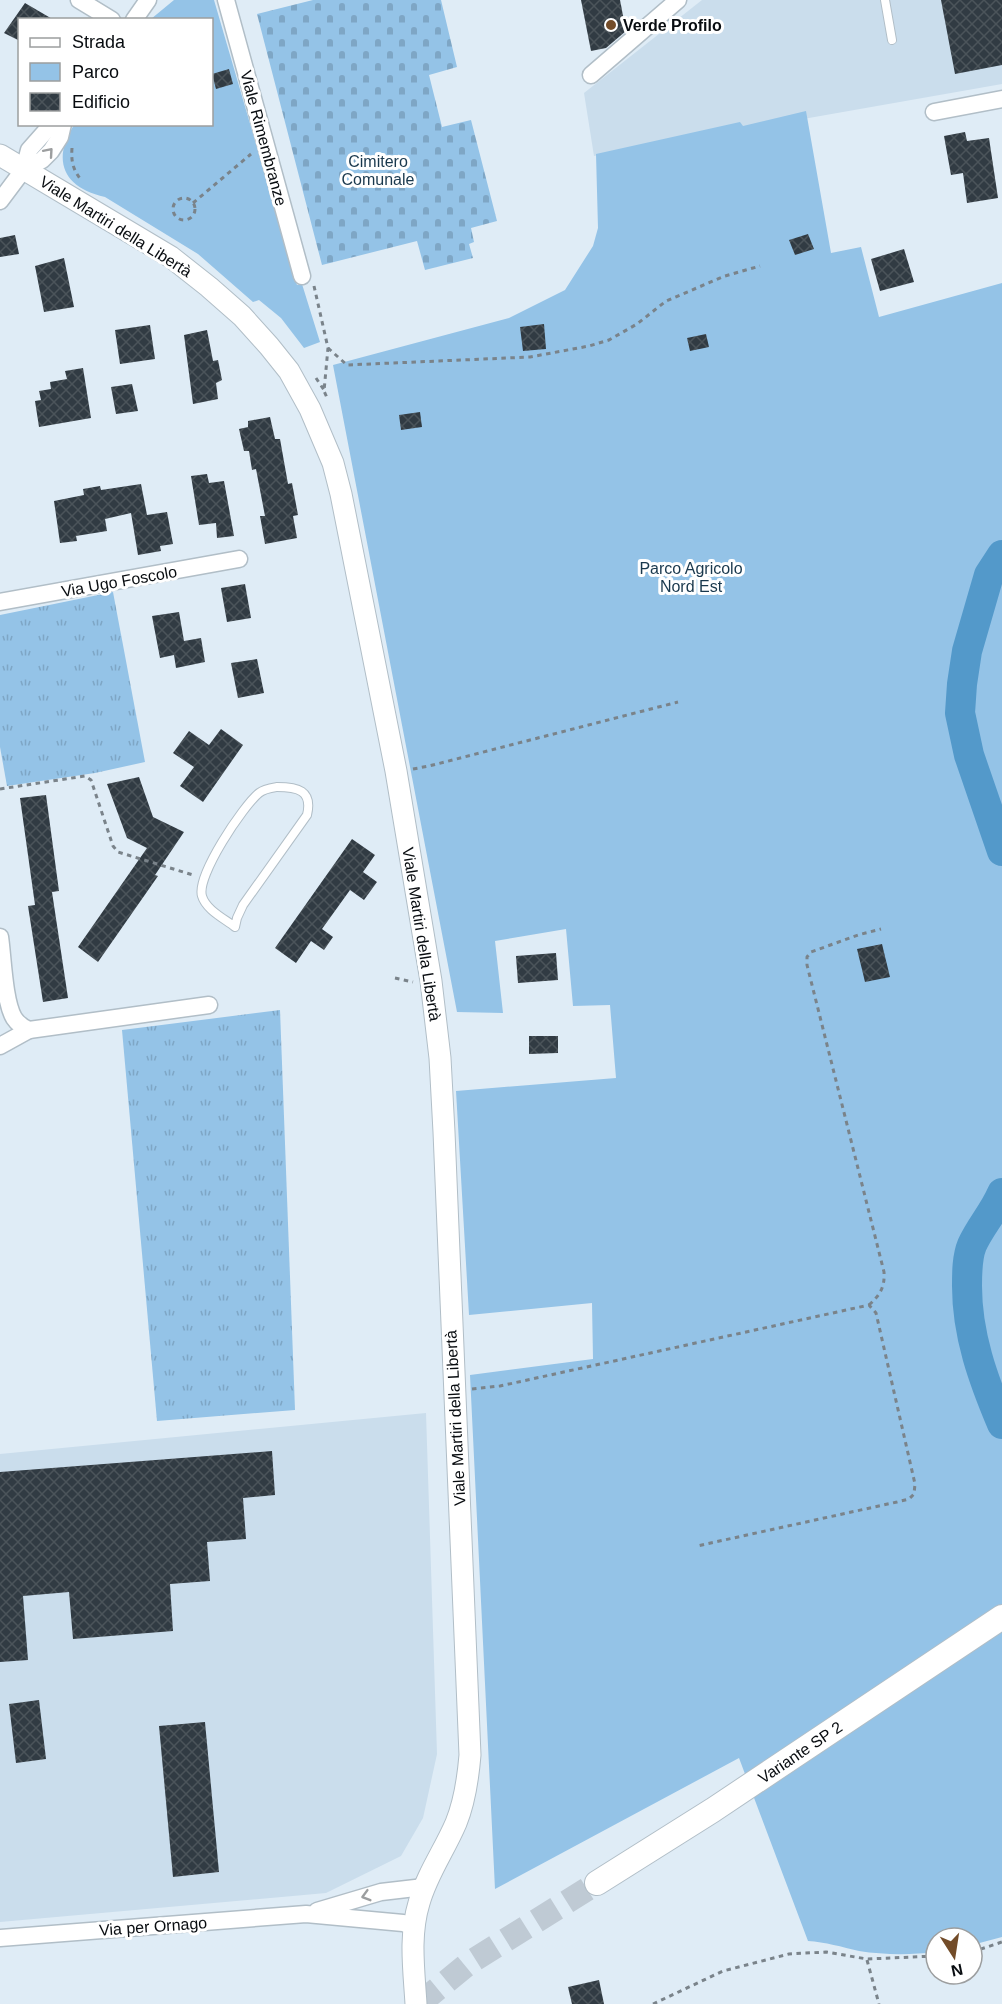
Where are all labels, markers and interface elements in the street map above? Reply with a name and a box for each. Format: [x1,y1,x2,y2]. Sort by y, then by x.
place label: Verde Profilo [623,17,722,34]
legend [18,18,213,126]
marker: Verde Profilo [604,18,618,32]
text: Strada [72,32,126,52]
text: Parco [72,62,119,82]
street label: Viale Rimembranze [237,69,290,208]
text: Edificio [72,92,130,112]
one-way arrow [42,148,53,158]
park label: Cimitero Comunale [342,153,415,188]
street label: Viale Martiri della Libertà [37,173,195,280]
park label: Parco Agricolo Nord Est [639,560,743,595]
street label: Via Ugo Foscolo [60,563,178,600]
street label: Viale Martiri della Libertà [399,846,444,1022]
street label: Viale Martiri della Libertà [442,1330,469,1506]
street label: Variante SP 2 [755,1718,845,1787]
one-way arrow [361,1889,371,1902]
street label: Via per Ornago [98,1914,208,1939]
north arrow [924,1926,984,1986]
text: N [950,1961,964,1980]

